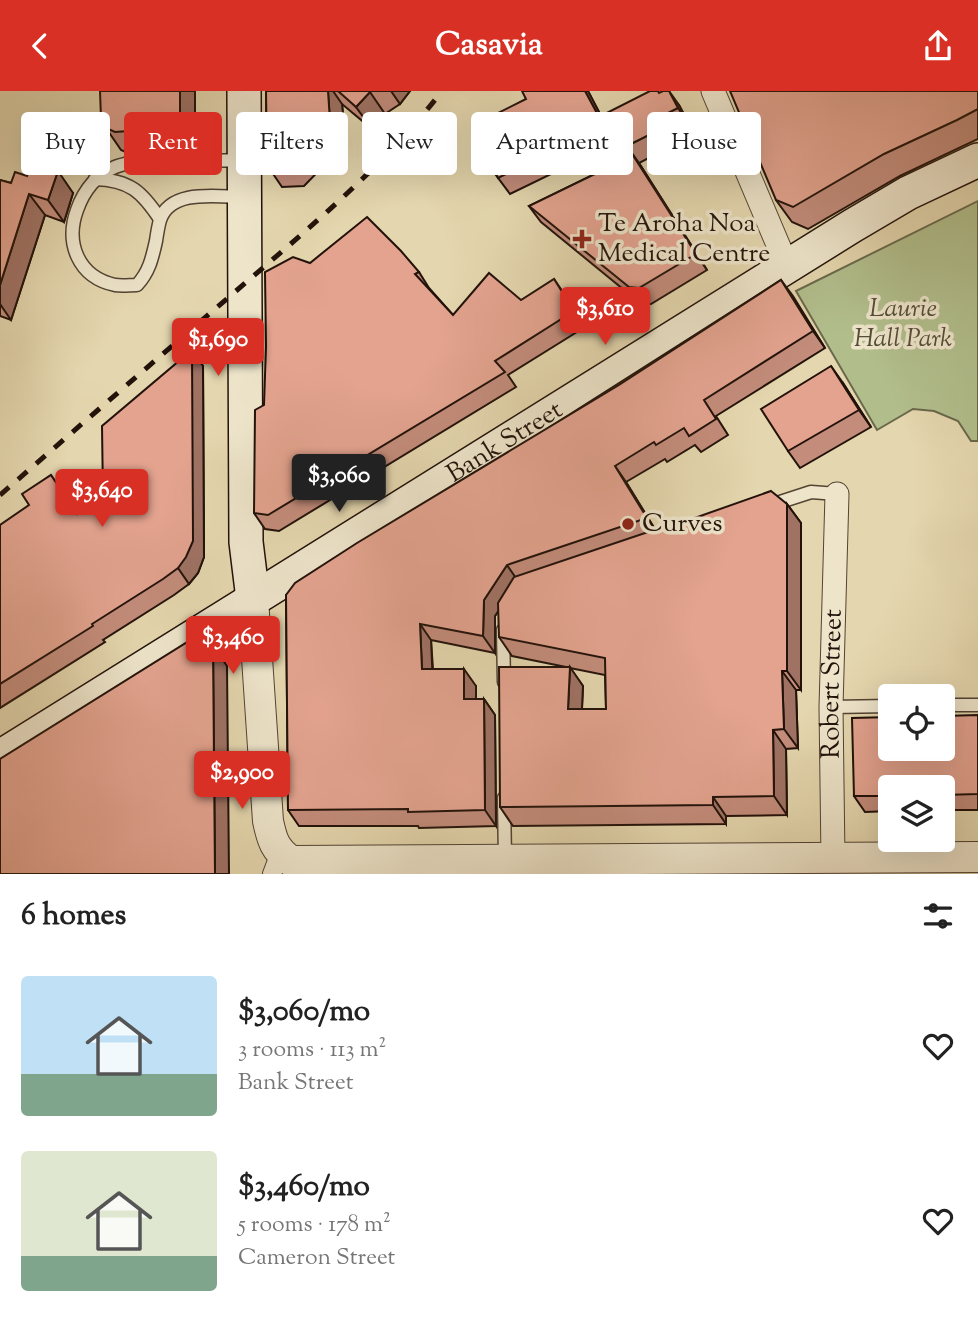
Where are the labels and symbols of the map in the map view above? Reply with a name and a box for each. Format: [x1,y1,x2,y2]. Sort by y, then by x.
place label: Te Aroha Noa Medical Centre [598,206,770,273]
marker: Te Aroha Noa Medical Centre [572,229,592,249]
pin: $3,610 [548,287,662,347]
park label: Laurie Hall Park [854,291,952,358]
pin: $1,690 [161,319,275,378]
street label: Bank Street [440,392,570,493]
pin: $3,060 [282,455,396,514]
pin: $3,640 [45,469,159,529]
place label: Curves [642,506,723,543]
marker: Curves [620,516,636,532]
street label: Robert Street [812,609,852,759]
pin: $3,460 [176,617,290,676]
pin: $2,900 [185,751,299,811]

